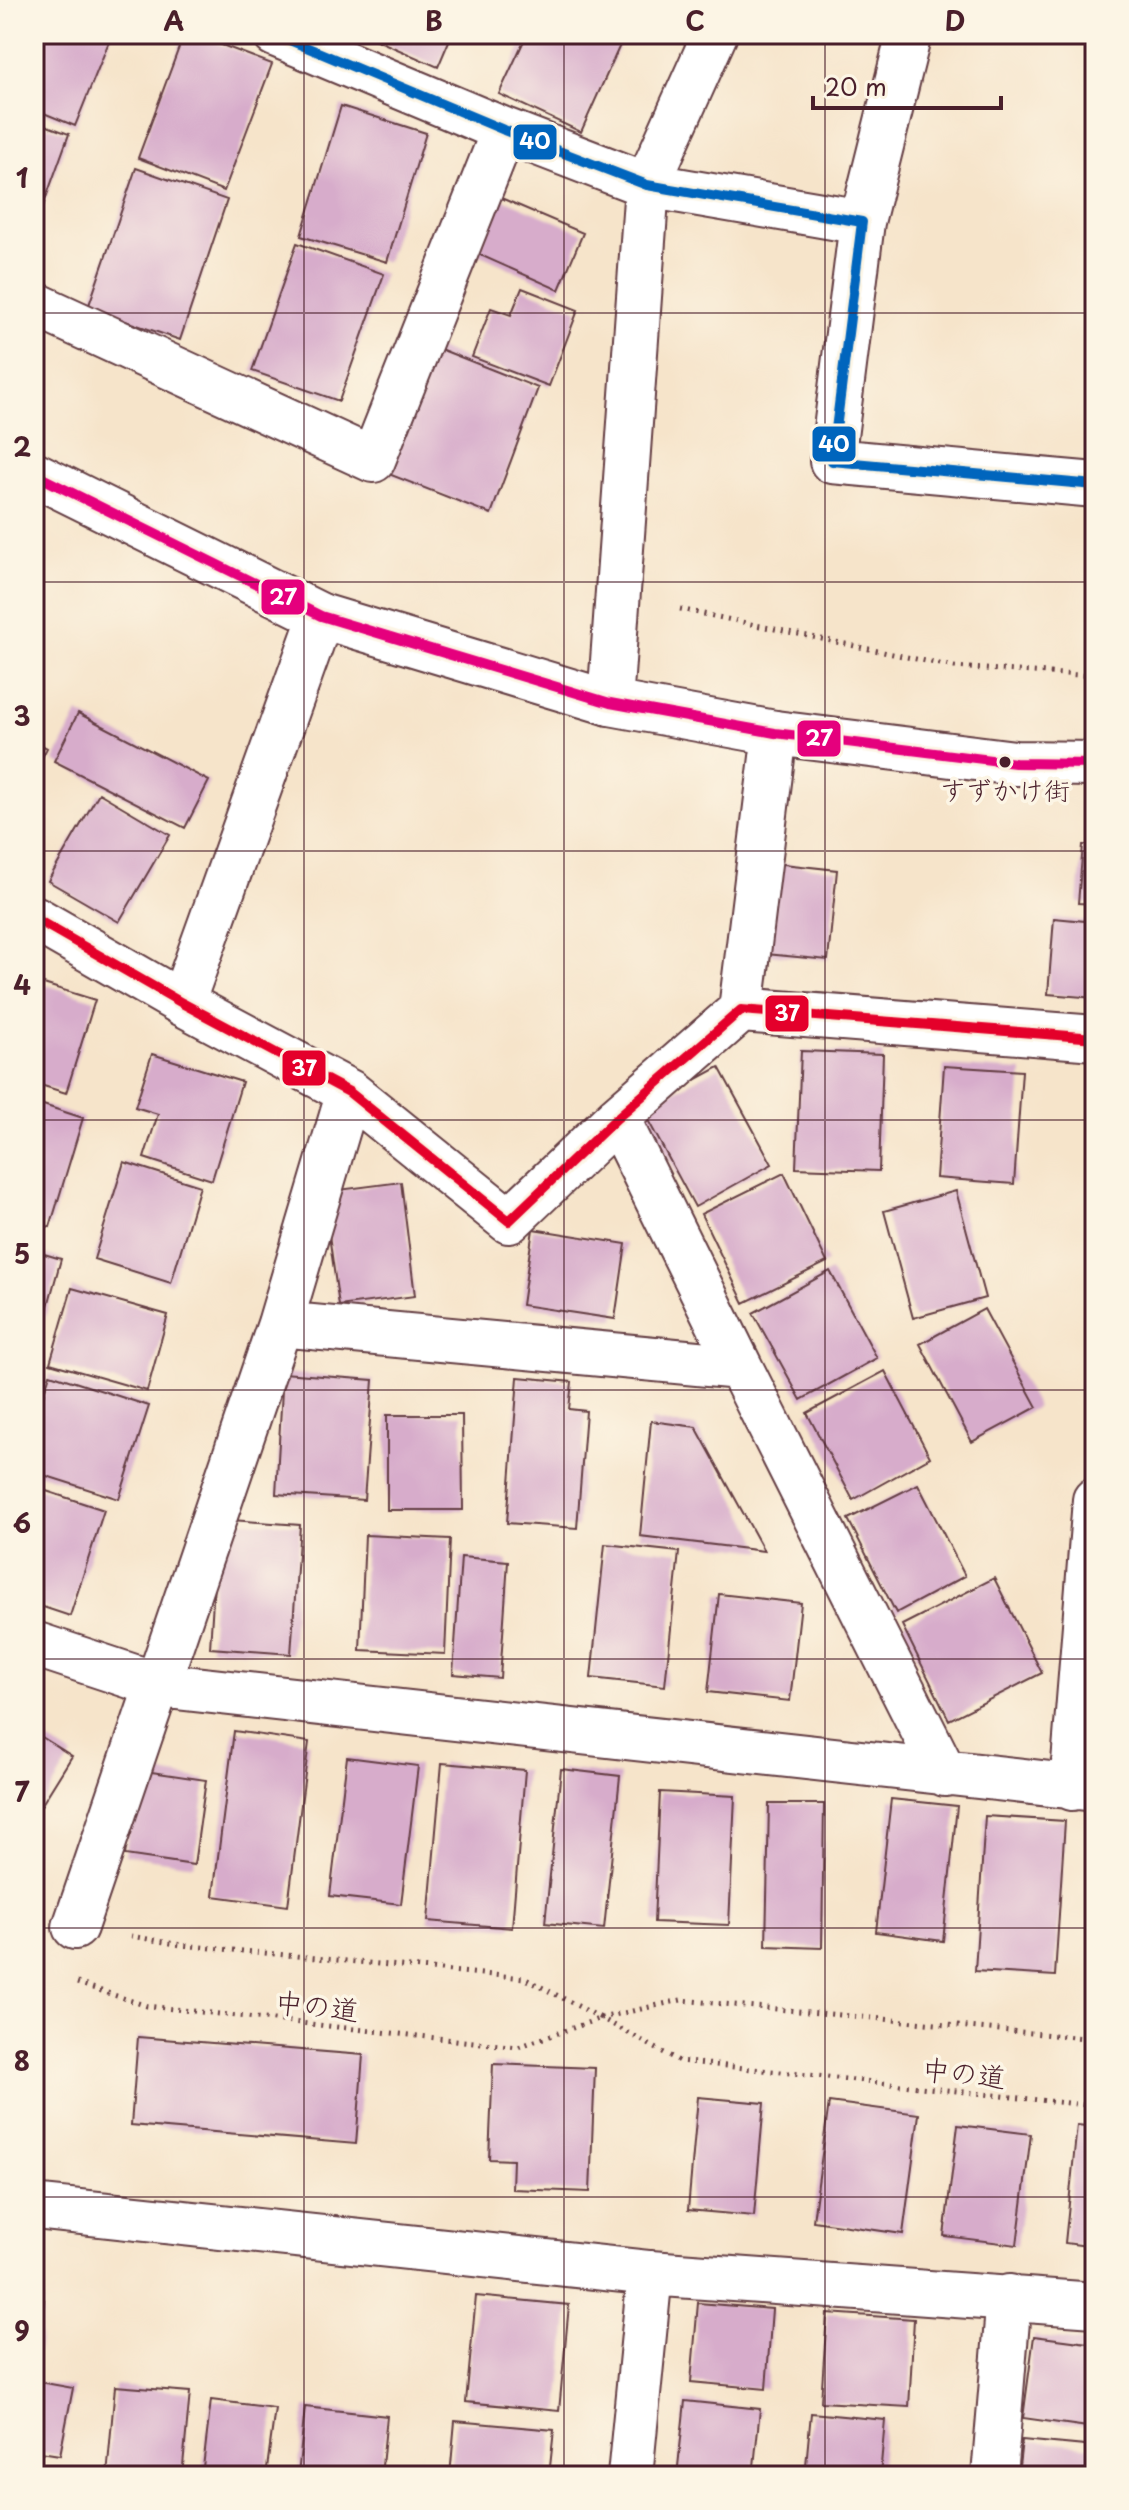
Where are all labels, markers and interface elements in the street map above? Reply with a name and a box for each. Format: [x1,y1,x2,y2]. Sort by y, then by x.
text: A [164,1,184,40]
text: B [425,1,443,40]
text: C [685,1,705,40]
text: D [945,1,965,40]
scale bar [813,60,1001,110]
text: 20 m [825,68,887,104]
line badge: 40 [512,123,558,161]
text: 40 [519,123,551,156]
text: 1 [16,158,28,197]
line badge: 40 [811,425,857,463]
text: 40 [818,426,850,459]
text: 2 [13,427,31,466]
line badge: 27 [260,578,306,616]
text: 27 [269,579,297,612]
text: 3 [13,696,31,735]
line badge: 27 [796,719,842,758]
text: 27 [805,720,833,753]
marker: すずかけ街 [997,754,1013,770]
place label: すずかけ街 [940,770,1070,809]
text: 4 [13,965,31,1004]
line badge: 37 [764,994,810,1033]
text: 37 [774,995,800,1028]
line badge: 37 [281,1049,327,1087]
text: 37 [291,1050,317,1083]
text: 5 [14,1234,30,1273]
text: 6 [13,1503,31,1542]
text: 7 [15,1772,30,1811]
street label: 中の道 [273,1979,361,2031]
text: 8 [14,2041,30,2080]
street label: 中の道 [920,2046,1008,2098]
text: 9 [14,2311,30,2350]

